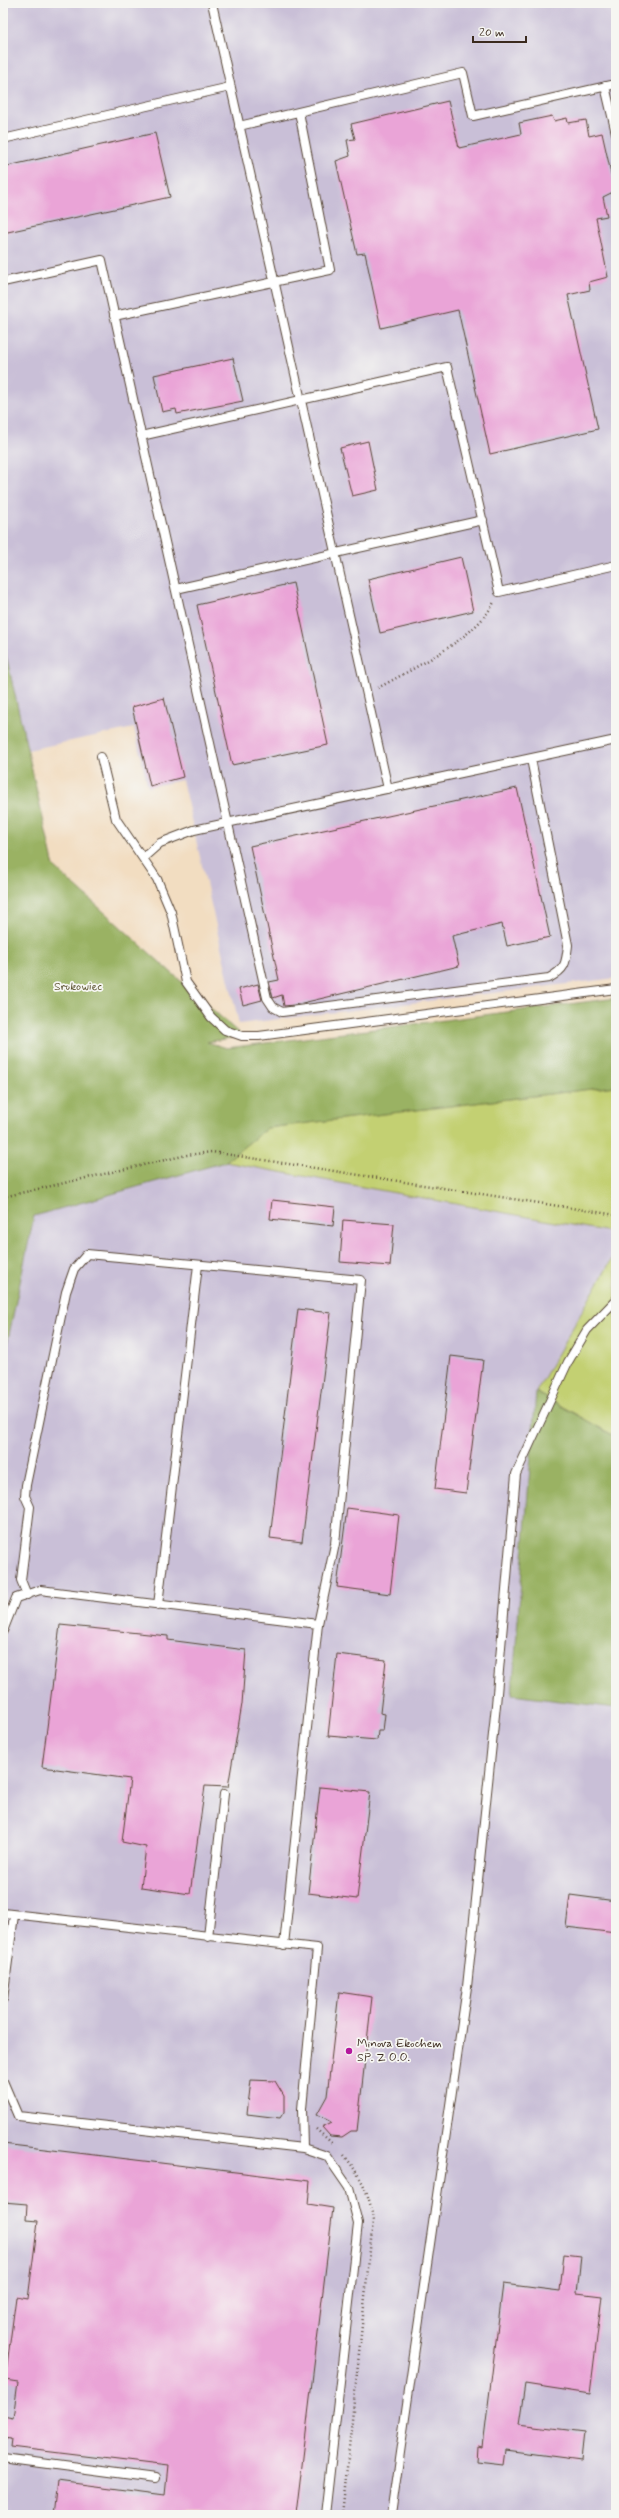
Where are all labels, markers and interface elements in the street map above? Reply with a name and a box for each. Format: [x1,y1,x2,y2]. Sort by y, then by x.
scale bar [473,18,526,44]
text: 20 m [479,25,505,41]
park label: Srokowiec [54,979,102,995]
place label: Minova Ekochem SP. Z O.O. [357,2036,442,2066]
marker: Minova Ekochem SP. Z O.O. [344,2046,354,2056]

